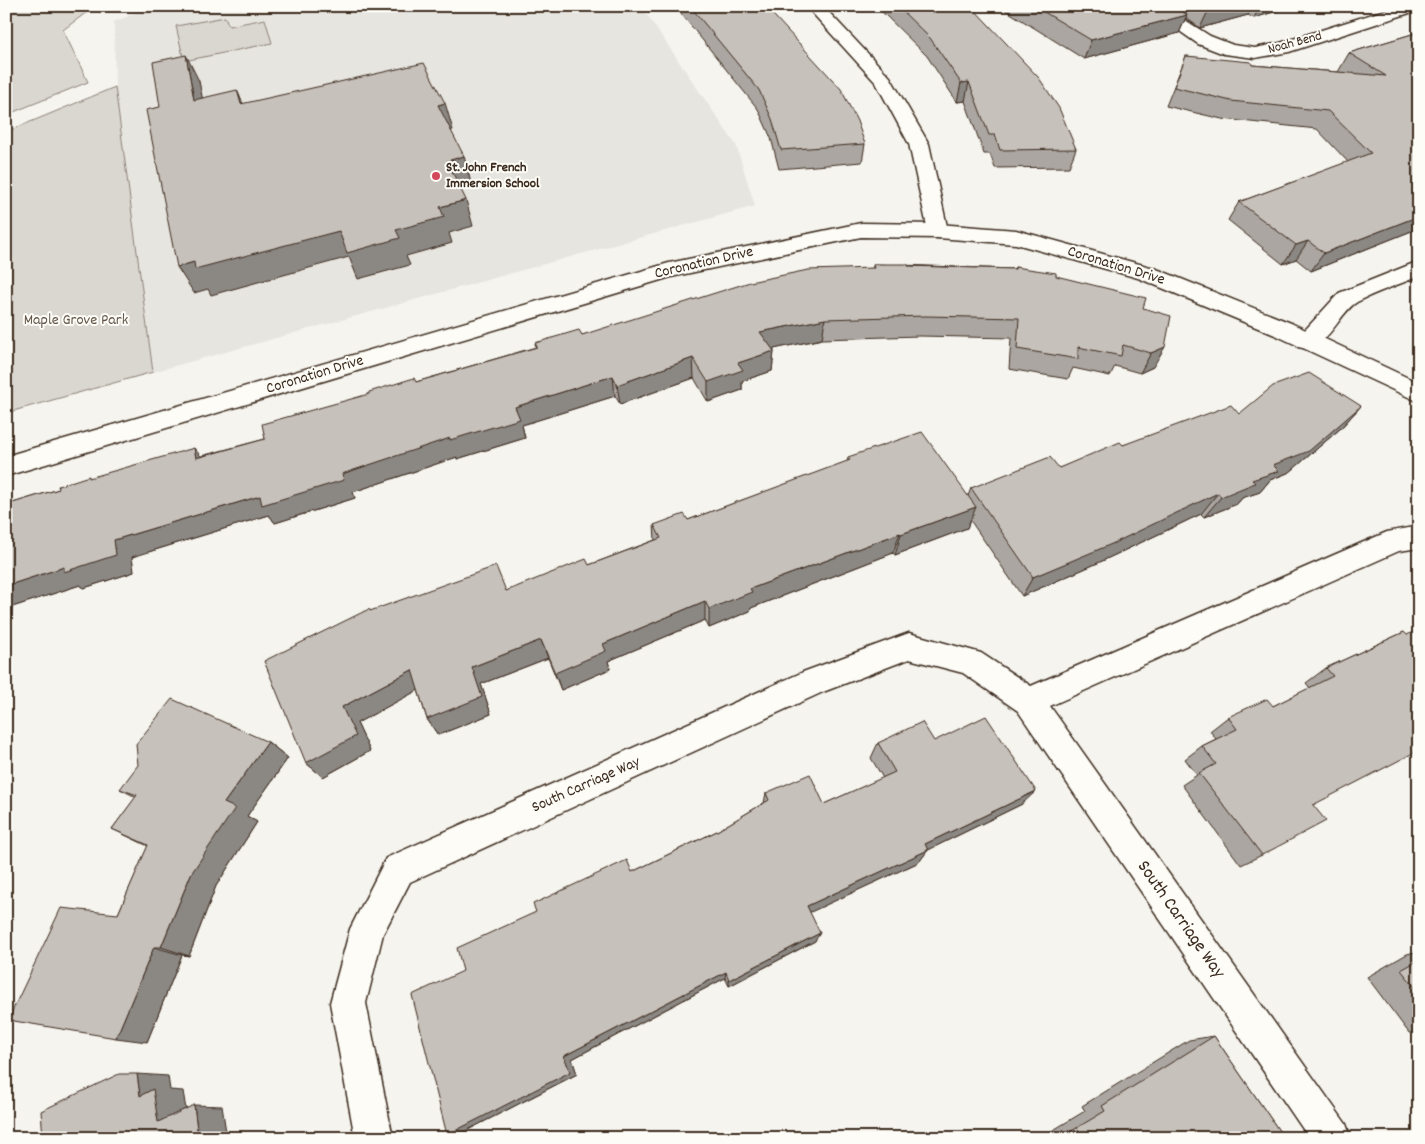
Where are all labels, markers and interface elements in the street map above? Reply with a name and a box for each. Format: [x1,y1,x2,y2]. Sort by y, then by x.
street label: Noah Bend [1266,26,1324,60]
place label: St. John French Immersion School [446,158,540,194]
marker: St. John French Immersion School [430,170,442,182]
street label: Coronation Drive [652,240,756,286]
street label: Coronation Drive [1064,240,1168,292]
park label: Maple Grove Park [24,309,128,332]
street label: Coronation Drive [263,349,367,401]
street label: South Carriage Way [528,751,644,819]
street label: South Carriage Way [1129,856,1231,985]

